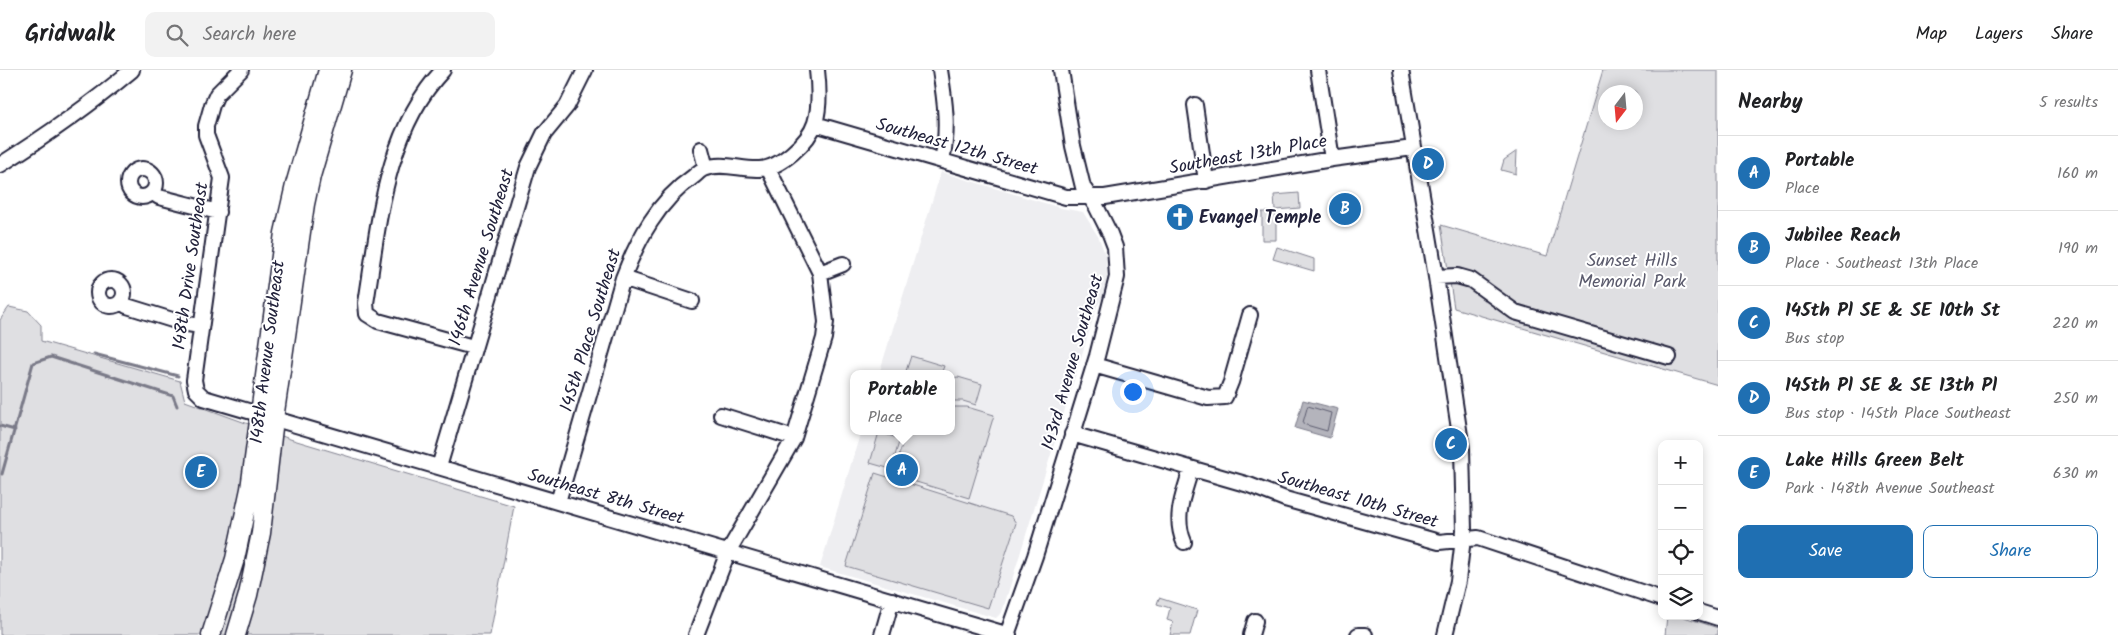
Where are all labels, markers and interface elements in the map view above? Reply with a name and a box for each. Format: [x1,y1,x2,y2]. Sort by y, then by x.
search box [145,12,495,57]
text: Gridwalk [25,15,115,54]
text: Search here [203,20,296,50]
text: Map [1916,20,1947,49]
text: Layers [1975,20,2023,49]
text: Share [2051,20,2093,49]
icon: search [163,21,191,49]
north arrow [1598,85,1643,130]
text: Nearby [1738,86,1803,119]
text: 5 results [2039,90,2098,115]
street label: Southeast 12th Street [872,110,1042,185]
street label: Southeast 13th Place [1167,127,1330,184]
pin: D [1412,145,1444,183]
text: Portable [1785,146,1854,176]
text: A [1749,161,1759,186]
text: 160 m [2057,161,2098,186]
street label: 146th Avenue Southeast [442,164,523,350]
text: Place [1785,176,1819,201]
street label: 148th Drive Southeast [165,179,218,352]
pin: B [1329,190,1361,228]
church icon: Evangel Temple [1165,202,1195,232]
place label: Evangel Temple [1199,204,1322,233]
text: Jubilee Reach [1785,221,1900,251]
text: B [1749,236,1759,261]
text: 190 m [2058,236,2098,261]
street label: 145th Place Southeast [553,244,630,416]
park label: Sunset Hills Memorial Park [1578,247,1686,297]
text: Place · Southeast 13th Place [1785,251,1978,276]
street label: 148th Avenue Southeast [243,258,294,446]
street label: 143rd Avenue Southeast [1034,270,1113,454]
text: 145th Pl SE & SE 10th St [1785,296,2000,326]
text: C [1749,311,1759,336]
text: 220 m [2052,311,2098,336]
text: Bus stop [1785,326,1844,351]
popup [850,370,955,435]
text: 145th Pl SE & SE 13th Pl [1785,371,1997,401]
text: Portable [868,375,937,405]
your location [1120,379,1146,405]
text: D [1749,386,1759,411]
text: 250 m [2053,386,2098,411]
text: Bus stop · 145th Place Southeast [1785,401,2011,426]
text: Place [868,405,902,430]
pin: C [1435,425,1467,463]
map controls [1658,440,1703,620]
button: + [1658,440,1703,485]
text: Lake Hills Green Belt [1785,446,1964,476]
pin: A [886,451,918,489]
pin: E [185,453,217,491]
street label: Southeast 8th Street [524,461,688,534]
text: E [1750,461,1758,486]
text: 630 m [2053,461,2098,486]
street label: Southeast 10th Street [1274,464,1442,537]
text: Park · 148th Avenue Southeast [1785,476,1995,501]
button: − [1658,485,1703,530]
button: Save [1738,525,1913,578]
button: Share [1923,525,2098,578]
button: locate [1658,530,1703,575]
button: layers [1658,575,1703,620]

